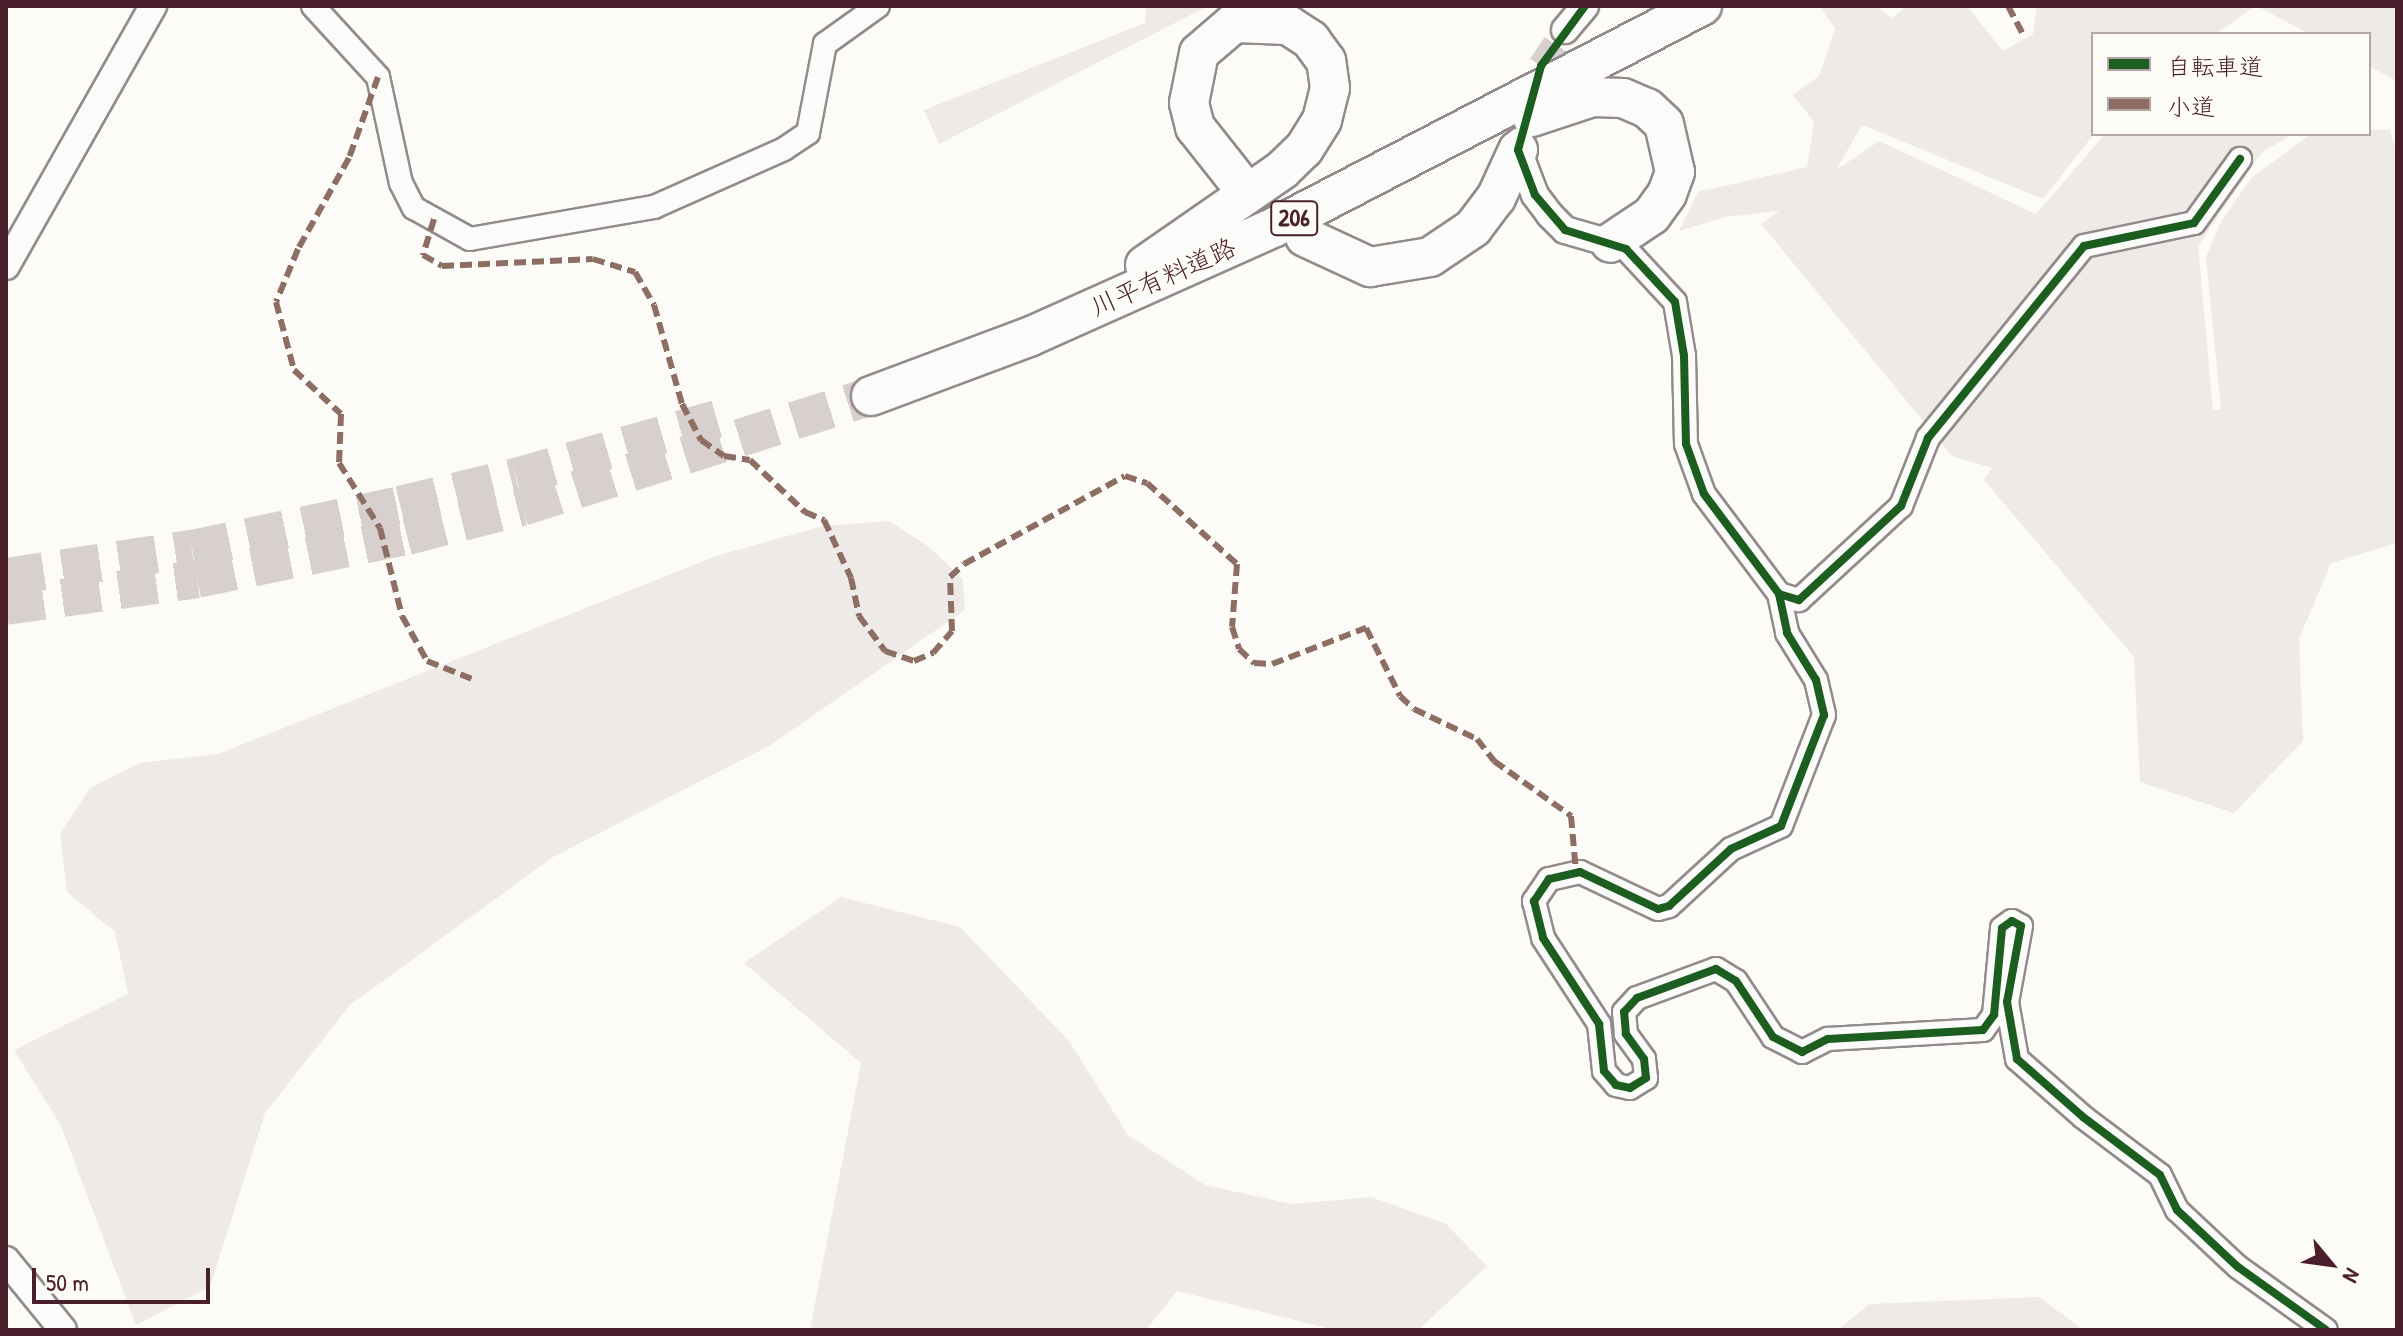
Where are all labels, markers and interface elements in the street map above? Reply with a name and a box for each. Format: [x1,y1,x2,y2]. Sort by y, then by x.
legend [2091,32,2371,136]
text: 自転車道 [2167,50,2263,82]
text: 小道 [2167,90,2215,122]
road number: 206 [1270,198,1318,238]
street label: 川平有料道路 [1085,231,1241,323]
north arrow [2291,1224,2371,1304]
scale bar [36,1252,214,1302]
text: N [2336,1263,2368,1288]
text: 50 m [46,1266,89,1298]

